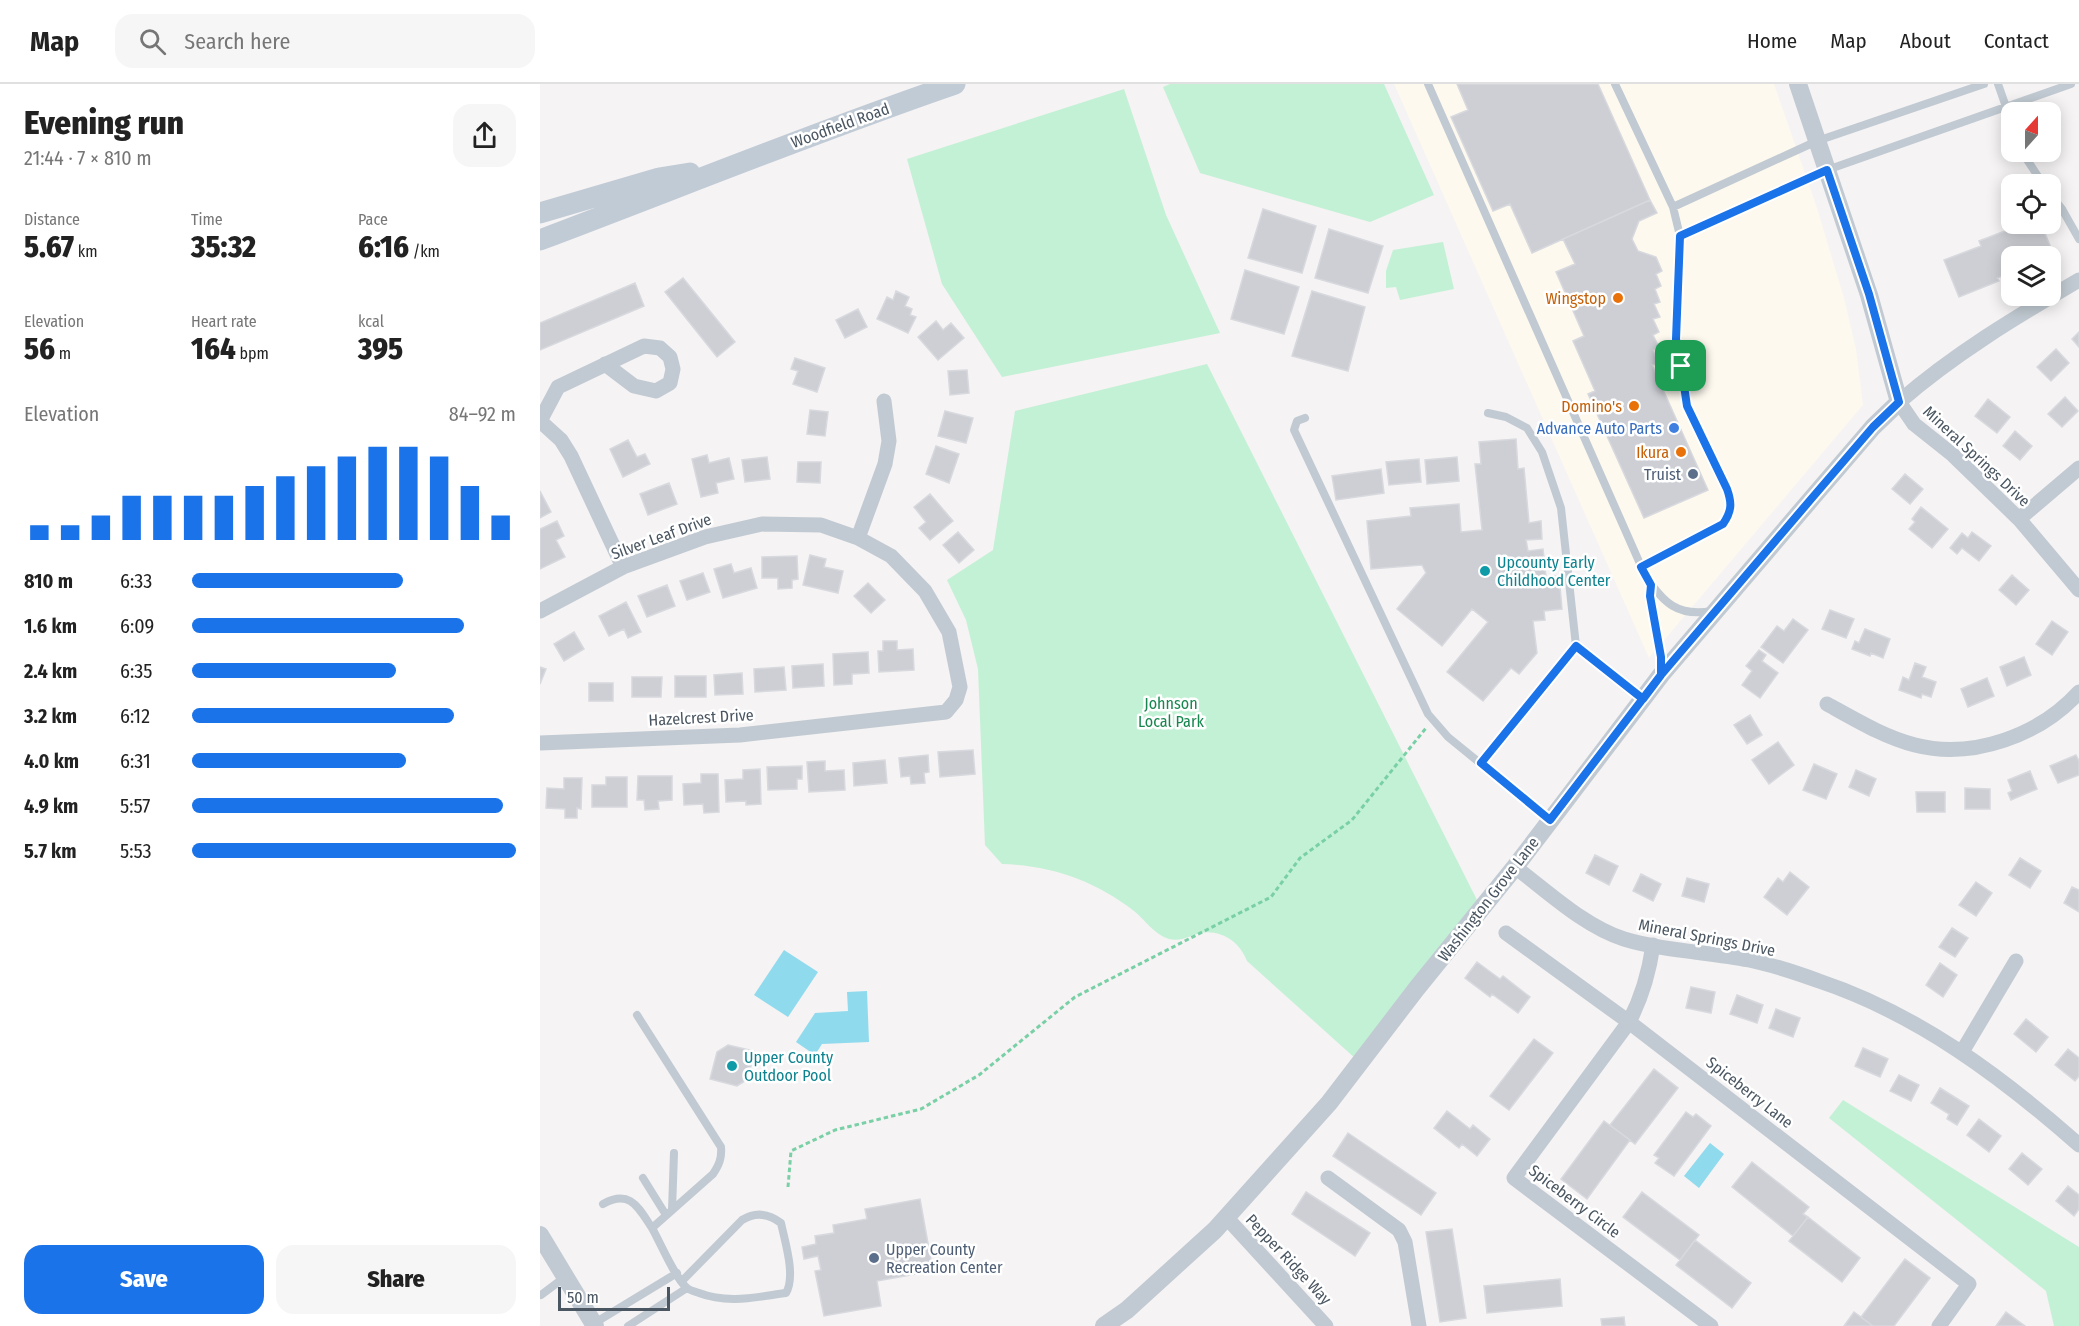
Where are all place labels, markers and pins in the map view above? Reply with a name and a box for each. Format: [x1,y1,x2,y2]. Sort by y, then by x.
place label: Wingstop [1545,289,1606,308]
marker: Wingstop [1611,291,1625,305]
pin [1655,340,1706,391]
place label: Domino's [1561,397,1622,416]
marker: Domino's [1627,399,1641,413]
place label: Advance Auto Parts [1537,419,1662,438]
marker: Advance Auto Parts [1667,421,1681,435]
place label: Ikura [1636,443,1669,462]
marker: Ikura [1674,445,1688,459]
place label: Truist [1644,465,1682,484]
marker: Truist [1686,467,1700,481]
place label: Upcounty Early Childhood Center [1497,553,1611,590]
marker: Upcounty Early Childhood Center [1478,564,1492,578]
place label: Upper County Outdoor Pool [744,1048,834,1085]
marker: Upper County Outdoor Pool [725,1059,739,1073]
place label: Upper County Recreation Center [886,1240,1003,1277]
marker: Upper County Recreation Center [867,1251,881,1265]

